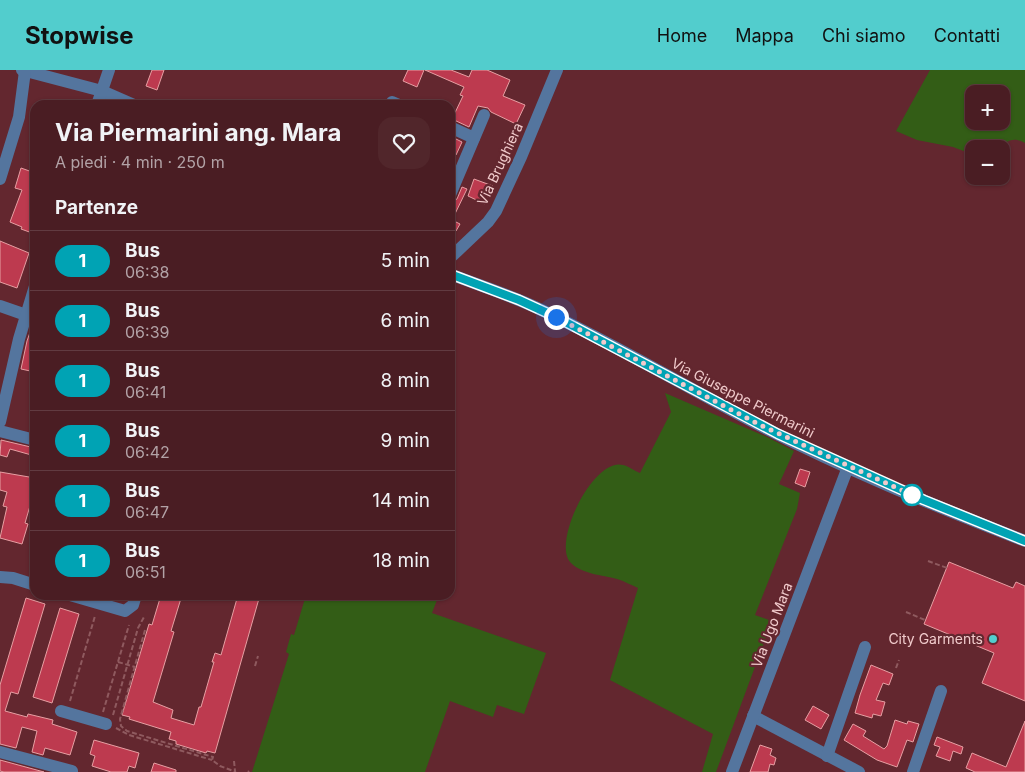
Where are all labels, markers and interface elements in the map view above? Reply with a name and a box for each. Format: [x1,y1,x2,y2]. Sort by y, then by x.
text: Stopwise [25,21,133,50]
text: Home [657,25,707,46]
text: Mappa [735,25,794,46]
text: Chi siamo [822,25,906,46]
text: Contatti [934,25,1000,46]
map controls [965,85,1010,185]
button: + [965,85,1010,130]
button: heart [378,117,430,169]
text: Via Piermarini ang. Mara [55,118,341,147]
street label: Via Brughiera [473,120,526,208]
button: − [965,140,1010,185]
text: A piedi · 4 min · 250 m [55,152,225,172]
text: Partenze [55,196,138,219]
text: Bus [125,239,160,262]
text: 5 min [381,249,430,272]
text: 1 [79,250,86,271]
text: 06:38 [125,262,169,282]
text: Bus [125,299,160,322]
your location [544,305,569,330]
text: 6 min [380,309,430,332]
text: 1 [79,310,86,331]
text: 06:39 [125,322,169,342]
street label: Via Giuseppe Piermarini [669,354,818,441]
text: Bus [125,359,160,382]
text: 8 min [380,369,430,392]
text: 1 [79,370,86,391]
text: 06:41 [125,382,166,402]
text: Bus [125,419,160,442]
text: 9 min [380,429,430,452]
text: 1 [79,430,86,451]
text: 06:42 [125,442,170,462]
text: Bus [125,479,160,502]
unlabelled marker [901,484,923,506]
text: 14 min [372,489,430,512]
text: 1 [79,490,86,511]
text: 06:47 [125,502,169,522]
text: Bus [125,539,160,562]
text: 18 min [373,549,430,572]
text: 1 [79,550,86,571]
text: 06:51 [125,562,166,582]
street label: Via Ugo Mara [748,580,796,670]
place label: City Garments [888,630,983,647]
marker: City Garments [987,633,999,645]

